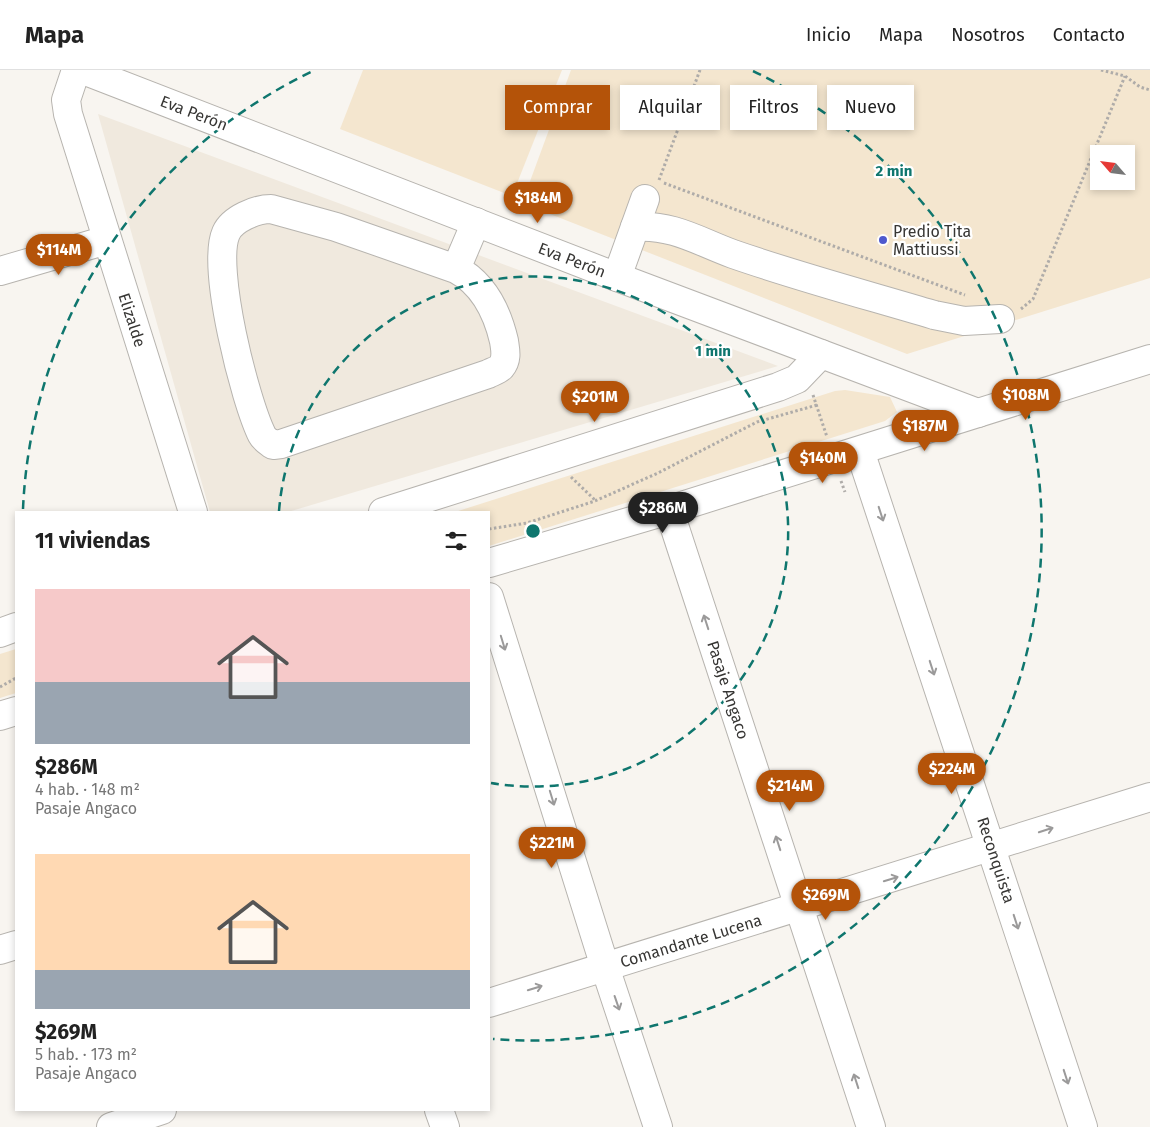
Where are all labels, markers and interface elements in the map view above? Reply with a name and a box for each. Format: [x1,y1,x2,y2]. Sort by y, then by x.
text: Mapa [25,21,84,49]
text: Inicio [806,24,851,46]
text: Mapa [879,24,923,46]
text: Nosotros [951,24,1025,46]
text: Contacto [1053,24,1125,46]
chip: Comprar [505,85,610,130]
chip: Alquilar [620,85,720,130]
chip: Filtros [730,85,817,130]
chip: Nuevo [827,85,914,130]
street label: Eva Perón [158,91,230,135]
north arrow [1090,145,1135,190]
map controls [1090,145,1135,190]
text: 2 min [876,162,912,180]
pin: $184M [503,182,573,224]
text: $184M [515,188,561,207]
place label: Predio Tita Mattiussi [893,222,971,259]
pin: $114M [24,234,94,276]
marker: Predio Tita Mattiussi [877,234,889,246]
street label: Eva Perón [536,238,608,282]
text: $114M [37,240,81,259]
street label: Elizalde [114,291,150,349]
text: 1 min [695,342,731,360]
pin: $108M [991,378,1061,421]
pin: $201M [560,380,630,423]
text: $108M [1003,385,1049,404]
text: $201M [572,387,618,406]
pin: $187M [890,410,960,452]
text: $187M [903,416,947,435]
pin: $140M [788,442,858,484]
text: $140M [800,448,846,467]
pin: $286M [628,492,698,534]
text: $286M [639,498,687,517]
one-way arrow [876,506,886,522]
centre of rings [524,522,542,540]
icon: filters [442,527,470,555]
text: 11 viviendas [35,528,150,554]
one-way arrow [700,614,710,630]
icon: home [208,622,298,712]
one-way arrow [499,635,509,651]
street label: Pasaje Angaco [703,638,753,742]
one-way arrow [928,660,937,675]
pin: $224M [917,752,987,795]
text: $286M [35,754,98,780]
text: $224M [929,759,975,778]
pin: $214M [755,770,825,812]
text: $214M [767,776,813,795]
text: 4 hab. · 148 m² [35,780,140,799]
one-way arrow [547,790,557,806]
text: Pasaje Angaco [35,799,137,818]
street label: Reconquista [973,815,1019,905]
one-way arrow [1038,825,1054,835]
pin: $221M [517,826,587,869]
text: $221M [530,833,574,852]
one-way arrow [773,836,782,851]
one-way arrow [883,873,899,883]
pin: $269M [791,878,861,921]
text: $269M [802,885,850,904]
icon: home [208,887,298,977]
street label: Comandante Lucena [618,910,764,972]
one-way arrow [1012,914,1021,929]
one-way arrow [527,983,543,993]
one-way arrow [613,995,622,1011]
text: $269M [35,1019,97,1045]
text: 5 hab. · 173 m² [35,1045,137,1064]
text: Pasaje Angaco [35,1064,137,1083]
one-way arrow [1062,1068,1072,1084]
one-way arrow [851,1073,860,1089]

